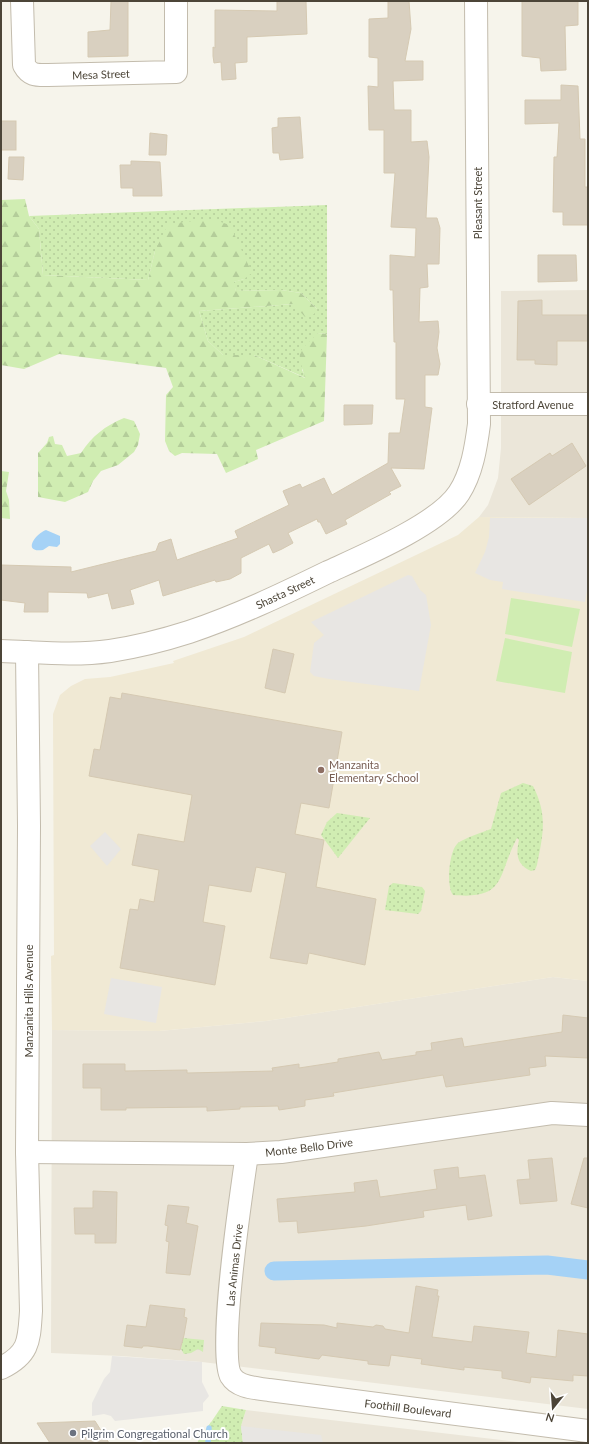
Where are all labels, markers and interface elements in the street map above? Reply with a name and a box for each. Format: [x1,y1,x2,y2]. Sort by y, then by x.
street label: Mesa Street [72,66,130,82]
street label: Pleasant Street [471,167,484,239]
street label: Stratford Avenue [492,398,574,411]
street label: Shasta Street [254,573,317,611]
place label: Manzanita Elementary School [329,758,419,784]
marker: Manzanita Elementary School [316,765,326,775]
street label: Manzanita Hills Avenue [22,944,35,1057]
street label: Monte Bello Drive [264,1135,354,1159]
street label: Las Animas Drive [223,1223,245,1307]
north arrow [533,1388,573,1428]
street label: Foothill Boulevard [364,1396,452,1420]
text: N [544,1411,556,1425]
place label: Pilgrim Congregational Church [81,1427,228,1440]
marker: Pilgrim Congregational Church [68,1428,78,1438]

